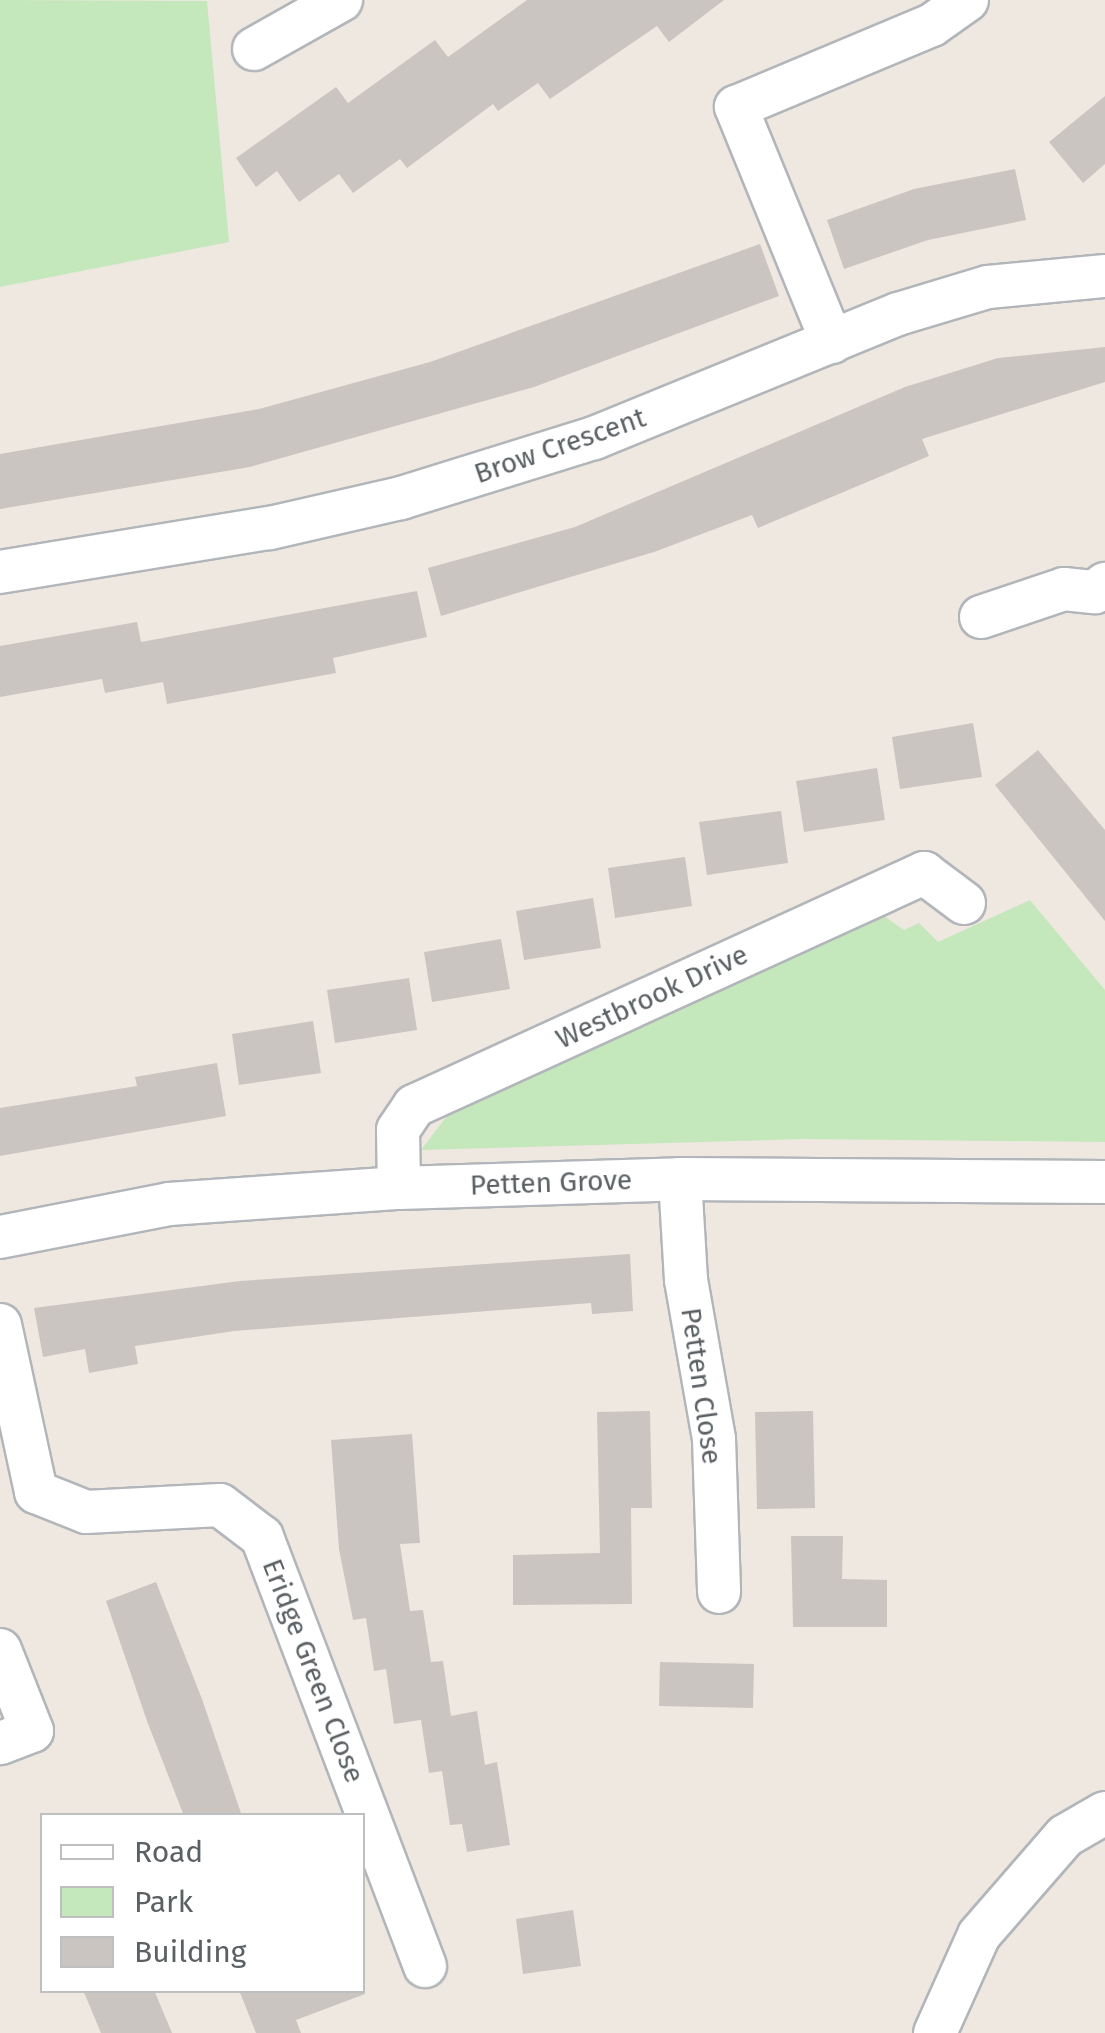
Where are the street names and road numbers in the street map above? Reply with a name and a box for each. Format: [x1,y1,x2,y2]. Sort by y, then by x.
street label: Brow Crescent [470,401,650,491]
street label: Westbrook Drive [551,938,753,1056]
street label: Petten Grove [469,1163,633,1203]
street label: Petten Close [673,1306,729,1466]
street label: Eridge Green Close [255,1554,371,1788]

